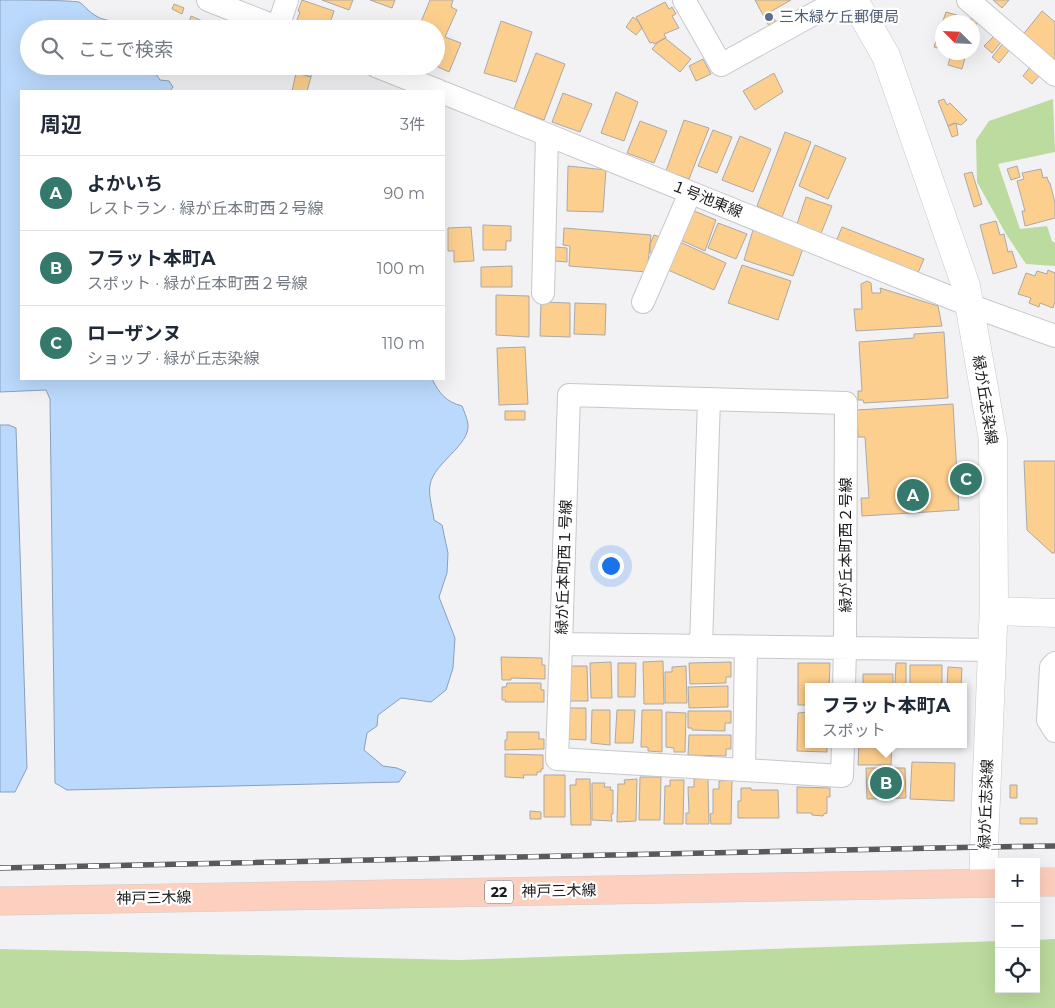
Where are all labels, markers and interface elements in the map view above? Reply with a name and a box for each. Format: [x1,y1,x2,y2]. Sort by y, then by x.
place label: 三木緑ケ丘郵便局 [779,7,899,26]
marker: 三木緑ケ丘郵便局 [763,11,775,23]
north arrow [935,15,980,60]
search box [20,20,445,75]
icon: search [38,34,66,62]
text: ここで検索 [78,38,173,61]
text: 周辺 [40,112,82,137]
text: 3件 [400,115,425,134]
text: よかいち [87,172,163,195]
street label: １号池東線 [669,176,746,221]
text: A [50,184,62,203]
text: 90 m [383,184,425,203]
text: レストラン · 緑が丘本町西２号線 [87,199,323,218]
text: フラット本町A [87,247,216,270]
text: B [50,259,62,278]
text: 100 m [377,259,425,278]
text: スポット · 緑が丘本町西２号線 [87,274,307,293]
text: ローザンヌ [87,322,182,345]
text: C [50,334,62,353]
text: 110 m [382,334,425,353]
text: ショップ · 緑が丘志染線 [87,349,259,368]
street label: 緑が丘志染線 [969,354,1002,446]
pin: C [950,460,982,498]
pin: A [897,476,929,514]
street label: 緑が丘本町西２号線 [836,477,855,613]
street label: 緑が丘本町西１号線 [552,499,575,635]
your location [598,553,624,579]
popup [805,683,967,748]
text: フラット本町A [822,694,950,717]
text: スポット [822,721,886,740]
street label: 緑が丘志染線 [974,759,997,849]
pin: B [870,764,902,802]
map controls [995,858,1040,993]
button: + [995,858,1040,903]
road number: 22 [485,880,513,904]
street label: 神戸三木線 [521,880,597,901]
street label: 神戸三木線 [116,887,192,908]
button: − [995,903,1040,948]
button: locate [995,948,1040,993]

